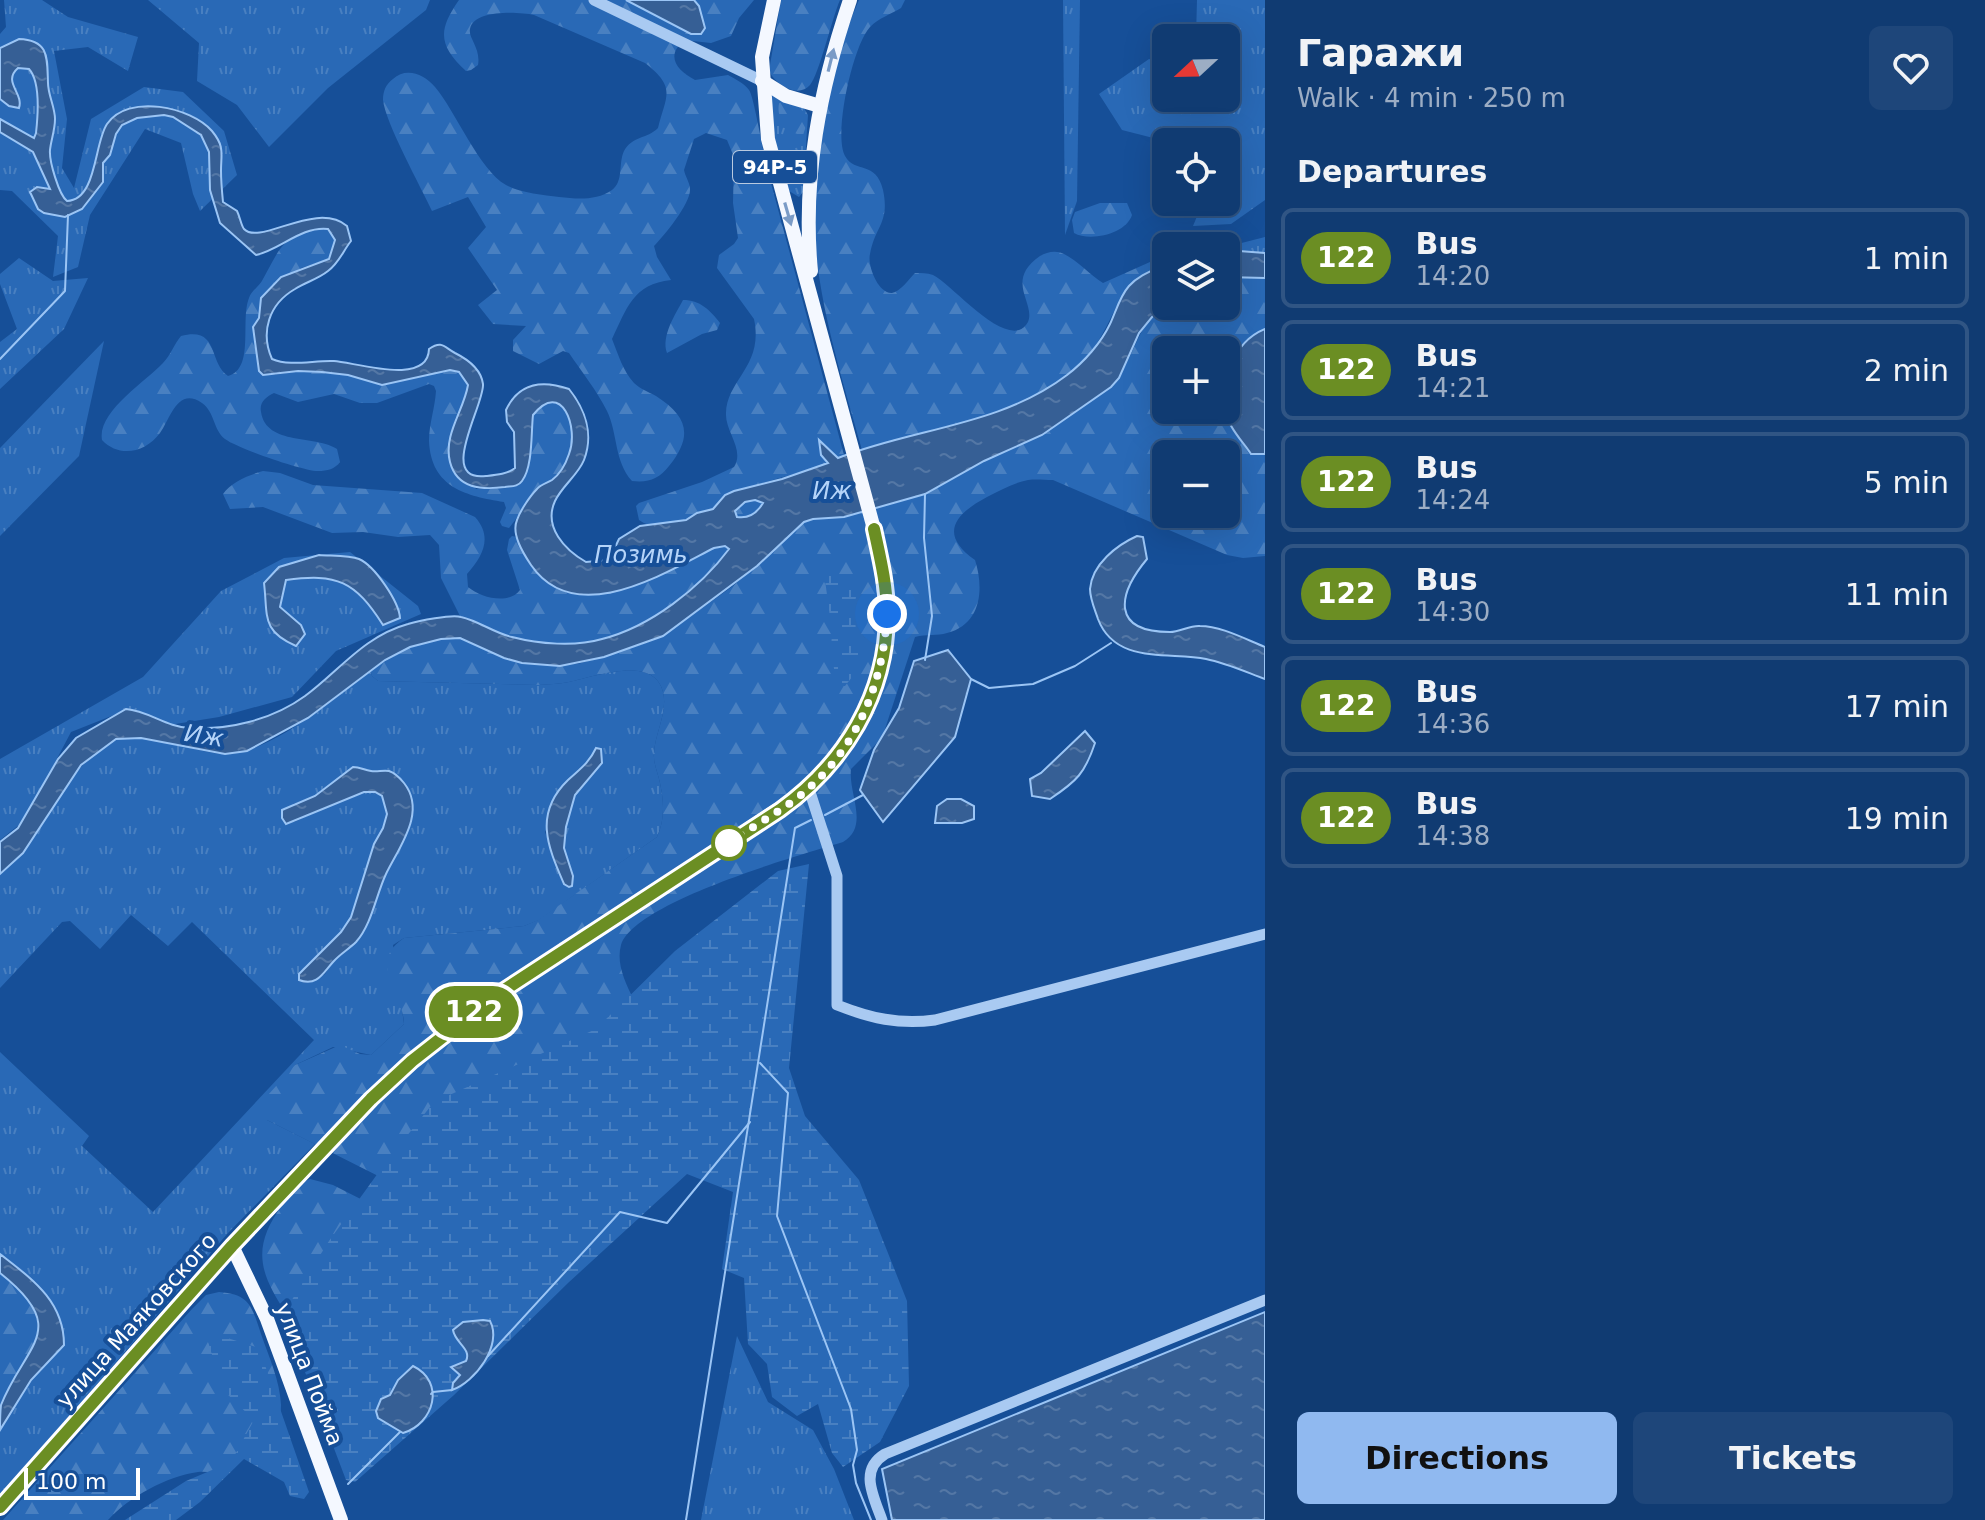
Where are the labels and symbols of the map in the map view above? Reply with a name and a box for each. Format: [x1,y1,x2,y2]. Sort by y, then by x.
north arrow [1152,24,1240,112]
one-way arrow [826,47,838,72]
road number: 94Р-5 [733,151,817,183]
one-way arrow [782,202,795,226]
water label: Иж [812,477,852,505]
water label: Позимь [594,541,688,569]
your location [867,594,907,634]
water label: Иж [182,719,226,753]
unlabelled marker [712,826,746,860]
line badge: 122 [428,986,520,1038]
street label: улица Маяковского [51,1228,221,1413]
street label: улица Пойма [271,1299,348,1449]
scale bar [24,1464,140,1500]

